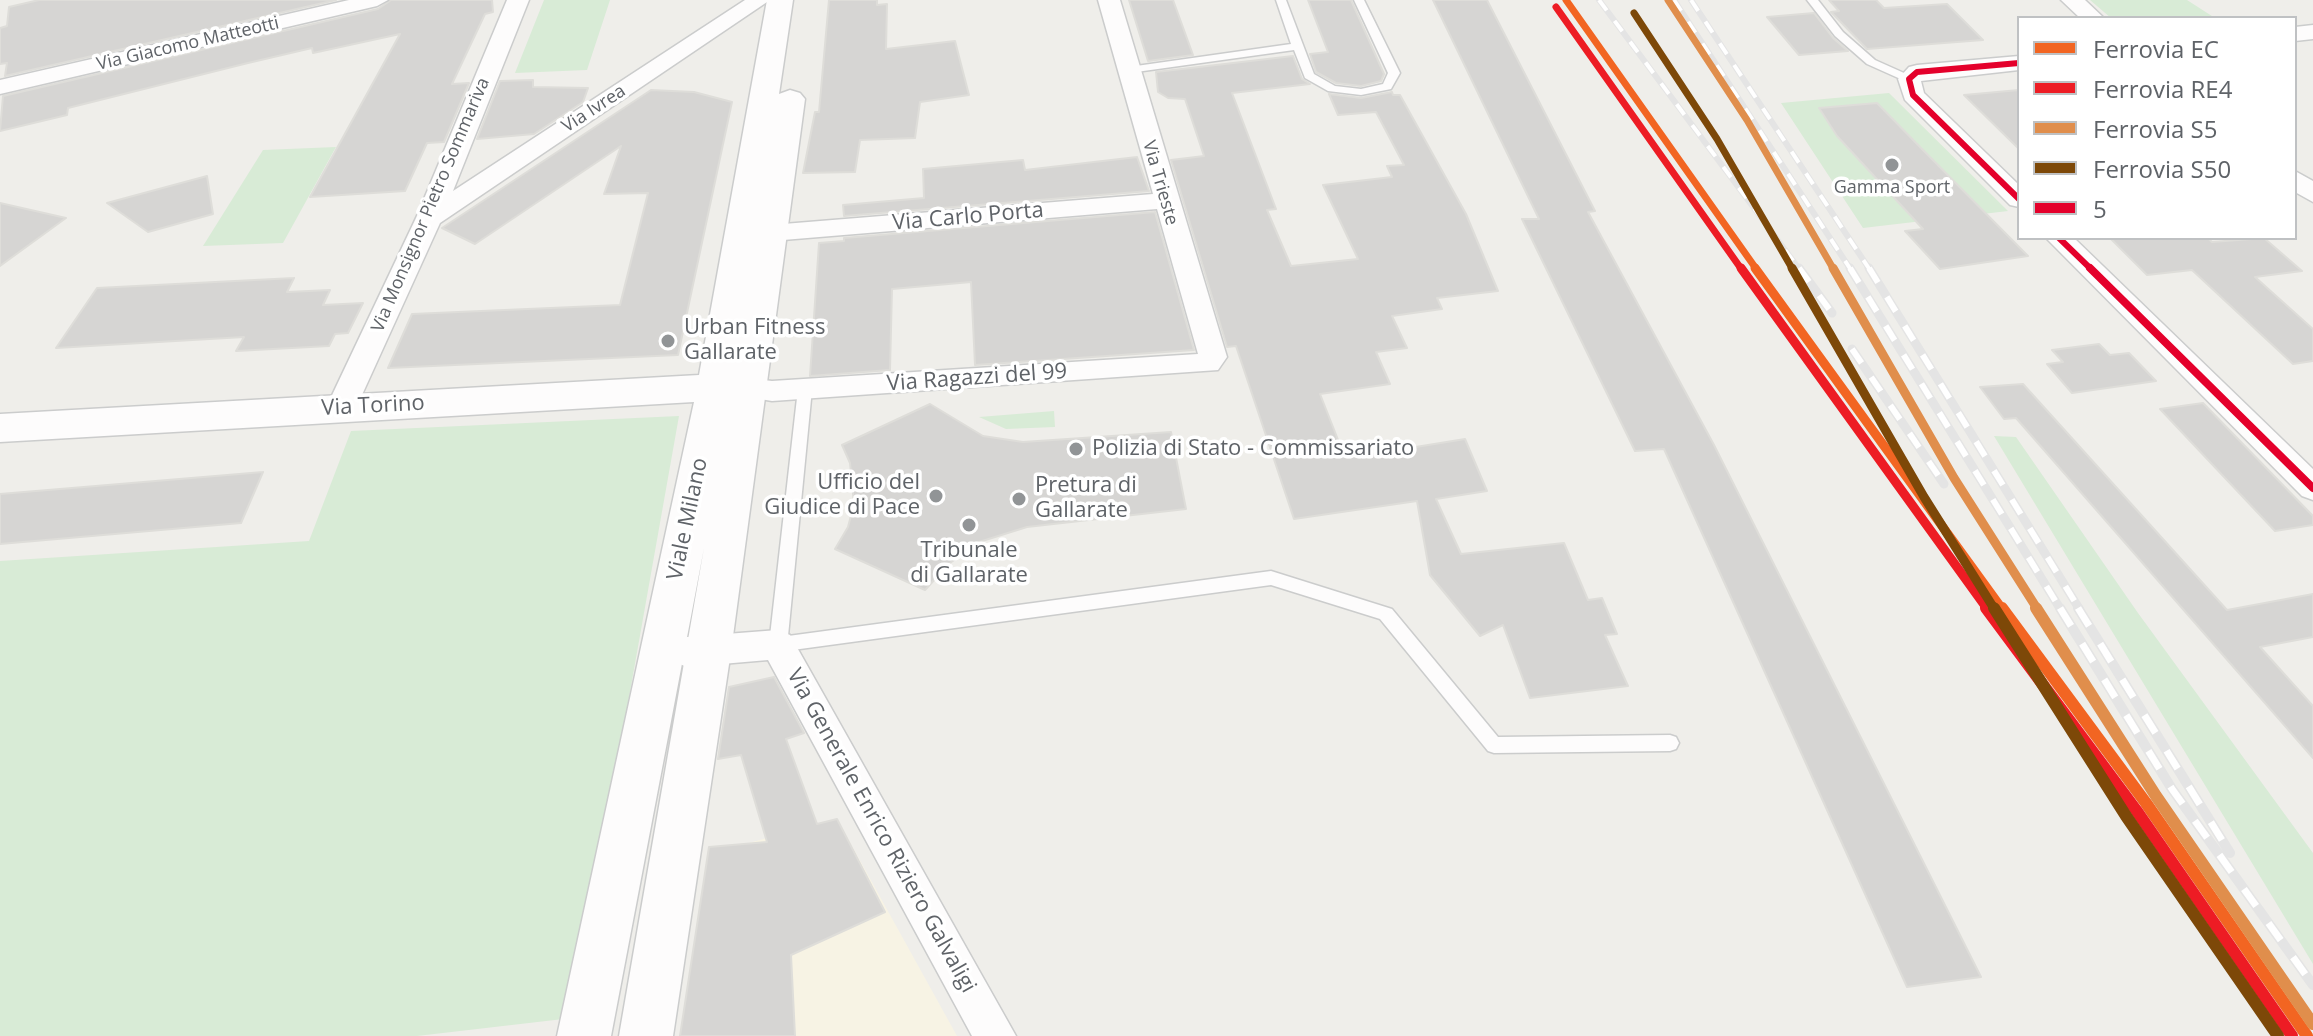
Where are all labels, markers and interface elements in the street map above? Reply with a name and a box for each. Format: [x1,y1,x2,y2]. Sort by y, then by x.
street label: Via Giacomo Matteotti [95,12,281,76]
legend [2017,16,2297,240]
text: Ferrovia EC [2093,32,2219,65]
text: Ferrovia RE4 [2093,72,2232,105]
street label: Via Monsignor Pietro Sommariva [367,74,495,336]
street label: Via Ivrea [558,80,630,138]
text: Ferrovia S5 [2093,112,2217,145]
street label: Via Trieste [1138,138,1182,228]
text: Ferrovia S50 [2093,152,2231,185]
marker: Gamma Sport [1883,156,1901,174]
place label: Gamma Sport [1834,177,1950,199]
text: 5 [2093,192,2107,225]
street label: Via Carlo Porta [891,197,1045,237]
place label: Urban Fitness Gallarate [684,315,825,366]
marker: Urban Fitness Gallarate [659,332,677,350]
street label: Via Ragazzi del 99 [886,359,1068,397]
street label: Via Torino [321,390,425,422]
place label: Polizia di Stato - Commissariato [1092,436,1414,462]
marker: Polizia di Stato - Commissariato [1067,440,1085,458]
street label: Viale Milano [662,455,714,583]
place label: Ufficio del Giudice di Pace [764,470,920,522]
place label: Pretura di Gallarate [1035,473,1137,524]
marker: Ufficio del Giudice di Pace [927,487,945,505]
marker: Pretura di Gallarate [1010,490,1028,508]
marker: Tribunale di Gallarate [960,516,978,534]
place label: Tribunale di Gallarate [910,538,1028,590]
street label: Via Generale Enrico Riziero Galvaligi [781,664,981,998]

